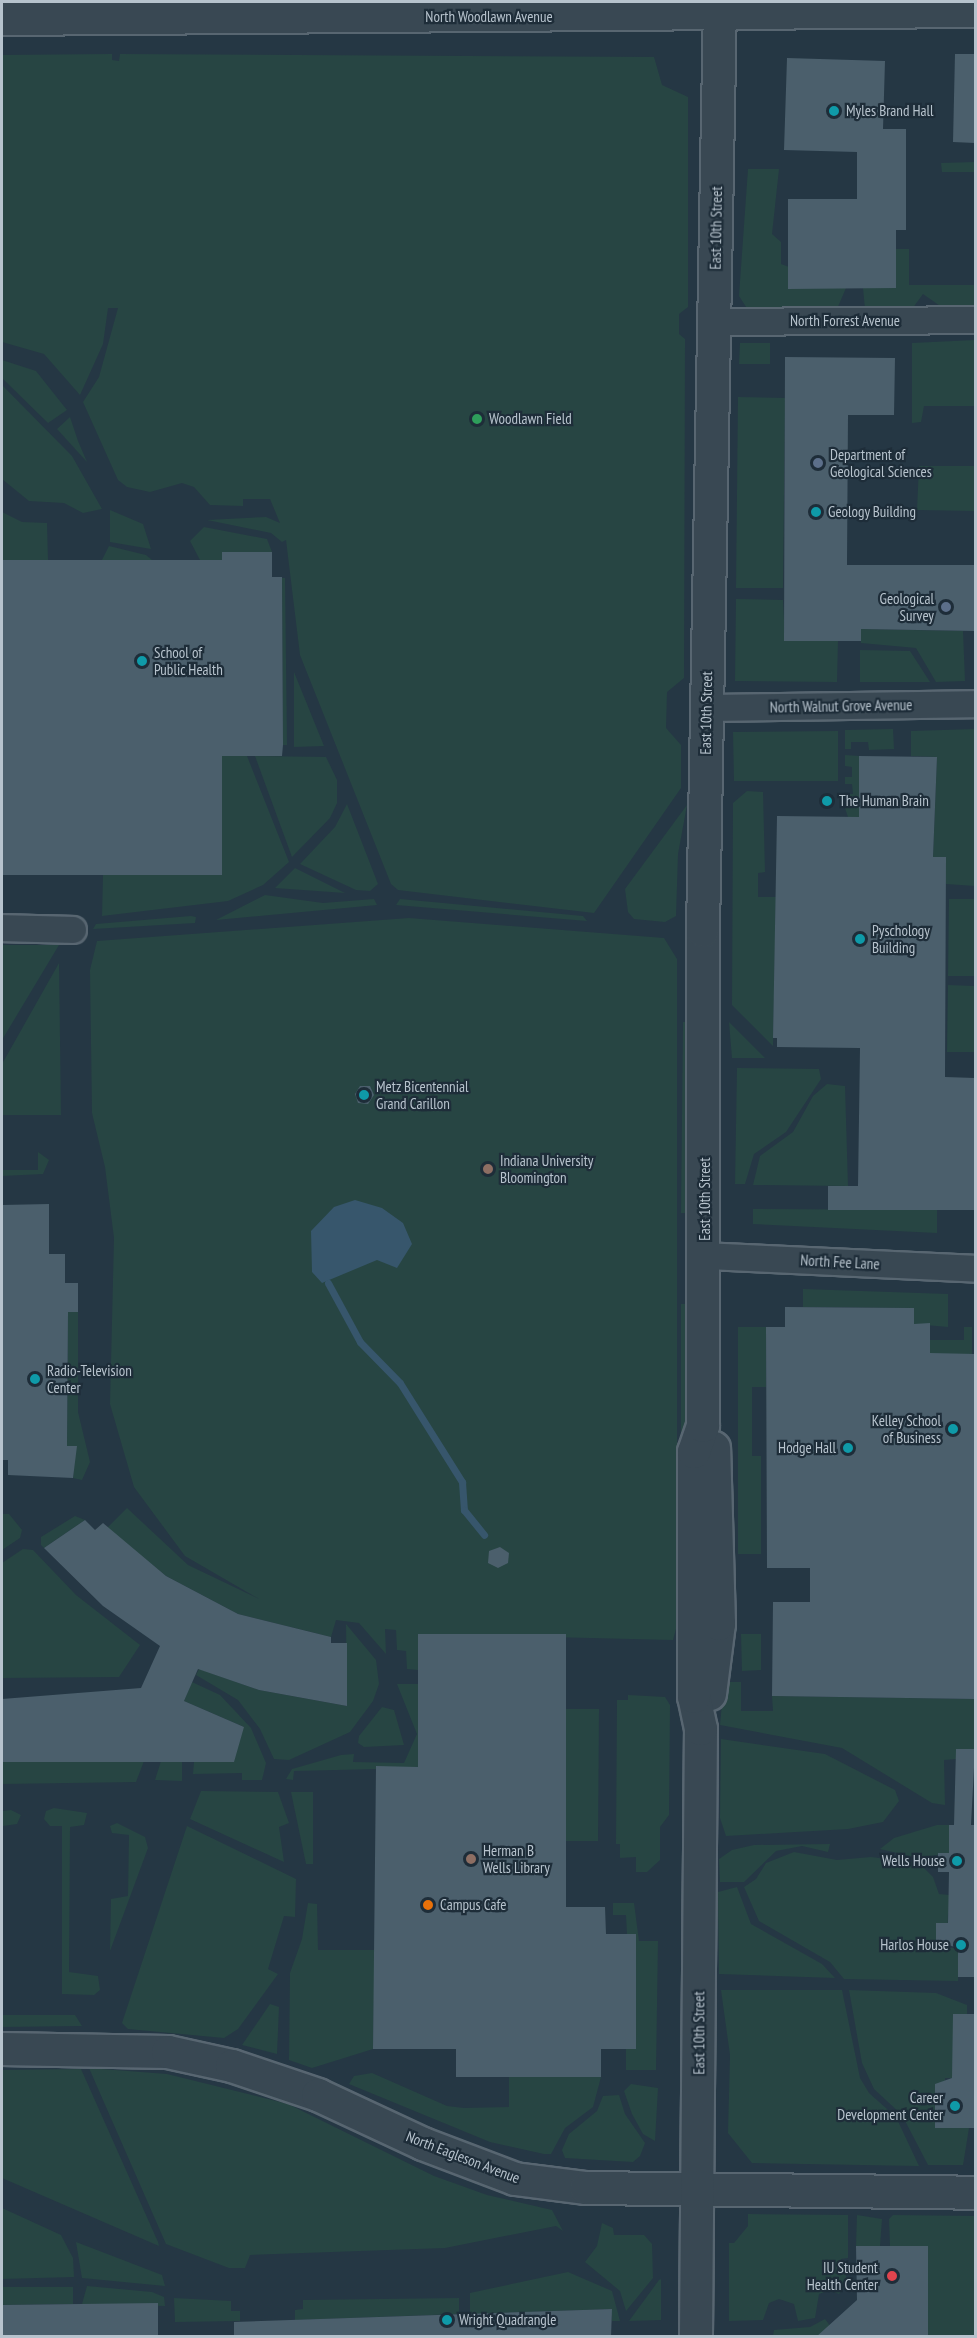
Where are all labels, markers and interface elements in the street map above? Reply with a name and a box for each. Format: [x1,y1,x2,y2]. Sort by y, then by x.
street label: North Woodlawn Avenue [425,8,553,26]
place label: Myles Brand Hall [846,102,934,120]
marker: Myles Brand Hall [827,104,841,118]
street label: East 10th Street [706,186,726,270]
street label: North Forrest Avenue [790,312,900,330]
place label: Woodlawn Field [489,410,572,428]
marker: Woodlawn Field [470,412,484,426]
place label: Department of Geological Sciences [830,445,932,480]
marker: Department of Geological Sciences [811,456,825,470]
place label: Geology Building [828,503,916,521]
marker: Geology Building [809,505,823,519]
place label: Geological Survey [880,589,934,624]
marker: Geological Survey [939,600,953,614]
place label: School of Public Health [154,643,223,678]
marker: School of Public Health [135,654,149,668]
street label: East 10th Street [696,671,716,755]
street label: North Walnut Grove Avenue [769,696,913,716]
place label: The Human Brain [839,792,929,810]
marker: The Human Brain [820,794,834,808]
place label: Pyschology Building [872,921,930,956]
marker: Pyschology Building [853,932,867,946]
place label: Metz Bicentennial Grand Carillon [376,1077,469,1112]
marker: Metz Bicentennial Grand Carillon [357,1088,371,1102]
place label: Indiana University Bloomington [500,1151,593,1186]
street label: East 10th Street [696,1157,714,1241]
marker: Indiana University Bloomington [481,1162,495,1176]
street label: North Fee Lane [800,1251,880,1273]
place label: Radio-Television Center [47,1361,132,1396]
marker: Radio-Television Center [28,1372,42,1386]
place label: Kelley School of Business [871,1411,941,1446]
marker: Kelley School of Business [946,1422,960,1436]
place label: Hodge Hall [778,1439,836,1457]
marker: Hodge Hall [841,1441,855,1455]
place label: Herman B Wells Library [483,1841,550,1876]
marker: Herman B Wells Library [464,1852,478,1866]
place label: Wells House [882,1852,945,1870]
marker: Wells House [950,1854,964,1868]
place label: Campus Cafe [440,1896,506,1914]
marker: Campus Cafe [421,1898,435,1912]
place label: Harlos House [880,1936,949,1954]
marker: Harlos House [954,1938,968,1952]
street label: East 10th Street [690,1991,708,2075]
place label: Career Development Center [837,2088,943,2123]
marker: Career Development Center [948,2099,962,2113]
street label: North Eagleson Avenue [403,2127,523,2187]
place label: IU Student Health Center [807,2258,878,2293]
marker: IU Student Health Center [883,2267,901,2285]
place label: Wright Quadrangle [459,2311,556,2329]
marker: Wright Quadrangle [440,2313,454,2327]

